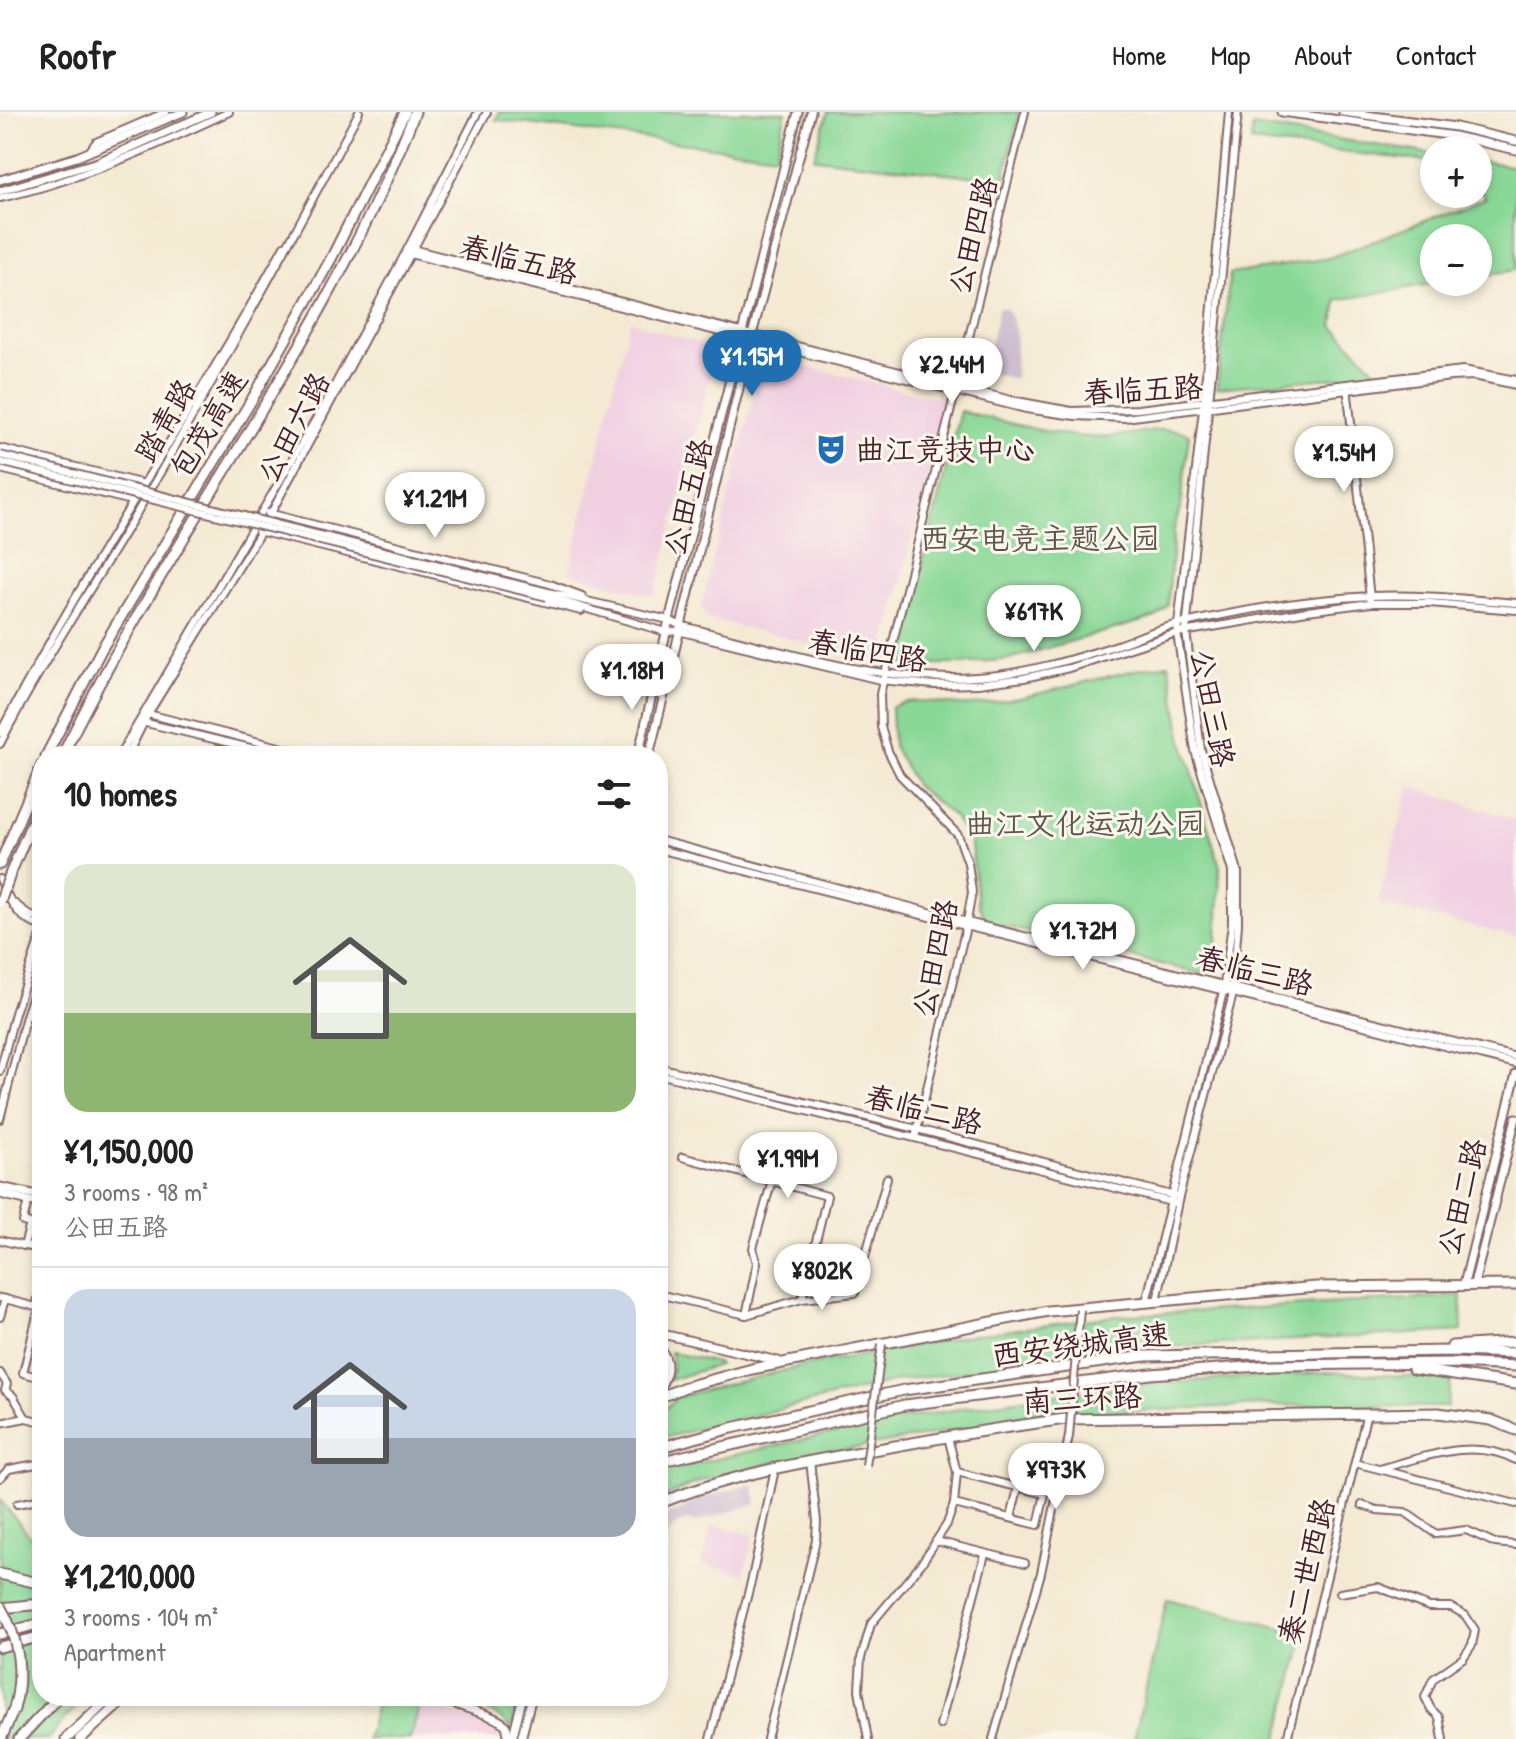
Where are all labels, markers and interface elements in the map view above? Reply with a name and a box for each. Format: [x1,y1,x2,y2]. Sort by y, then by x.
text: Roofr [40,29,116,81]
text: Home [1112,36,1167,74]
text: Map [1211,36,1250,74]
text: About [1294,36,1352,74]
text: Contact [1396,36,1476,74]
map controls [1420,136,1492,296]
button: + [1420,136,1492,208]
street label: 公田四路 [938,172,1006,298]
button: − [1420,224,1492,296]
street label: 春临五路 [456,225,582,293]
pin: ¥1.15M [687,330,817,398]
text: ¥1.15M [721,338,783,373]
pin: ¥2.44M [887,338,1017,406]
text: ¥2.44M [920,346,984,381]
street label: 包茂高速 [160,362,256,486]
street label: 公田六路 [247,365,339,489]
street label: 春临五路 [1082,366,1204,412]
street label: 踏青路 [125,371,205,469]
pin: ¥1.54M [1279,426,1409,494]
place label: 曲江竞技中心 [855,429,1035,469]
theatre icon: 曲江竞技中心 [814,432,848,466]
street label: 公田五路 [653,434,721,560]
text: ¥1.54M [1312,434,1376,469]
pin: ¥1.21M [370,472,500,540]
text: ¥1.21M [403,480,467,515]
park label: 西安电竞主题公园 [920,518,1160,558]
pin: ¥617K [978,585,1090,653]
text: ¥617K [1005,593,1063,628]
street label: 春临四路 [805,620,931,680]
pin: ¥1.18M [567,644,697,712]
street label: 公田三路 [1182,645,1244,771]
text: ¥1.18M [600,652,664,687]
text: 10 homes [64,771,177,817]
icon: filters [592,772,636,816]
park label: 曲江文化运动公园 [965,803,1205,843]
street label: 公田四路 [902,895,966,1021]
pin: ¥1.72M [1018,904,1148,972]
text: ¥1.72M [1049,912,1117,947]
icon: home [278,916,422,1060]
street label: 春临三路 [1192,936,1318,1004]
street label: 春临二路 [861,1075,987,1143]
text: ¥1,150,000 [64,1128,194,1174]
pin: ¥1.99M [723,1132,853,1200]
street label: 公田二路 [1427,1134,1495,1260]
text: ¥1.99M [757,1140,819,1175]
text: 3 rooms · 98 m² [64,1174,208,1209]
text: 公田五路 [64,1209,168,1244]
pin: ¥802K [766,1244,878,1312]
text: ¥802K [792,1252,852,1287]
street label: 西安绕城高速 [989,1313,1173,1375]
icon: home [278,1341,422,1485]
street label: 南三环路 [1021,1375,1143,1421]
pin: ¥973K [1000,1443,1112,1511]
text: ¥973K [1026,1451,1086,1486]
street label: 秦二世西路 [1268,1493,1344,1649]
text: ¥1,210,000 [64,1553,195,1599]
text: 3 rooms · 104 m² [64,1599,218,1634]
text: Apartment [64,1634,166,1669]

